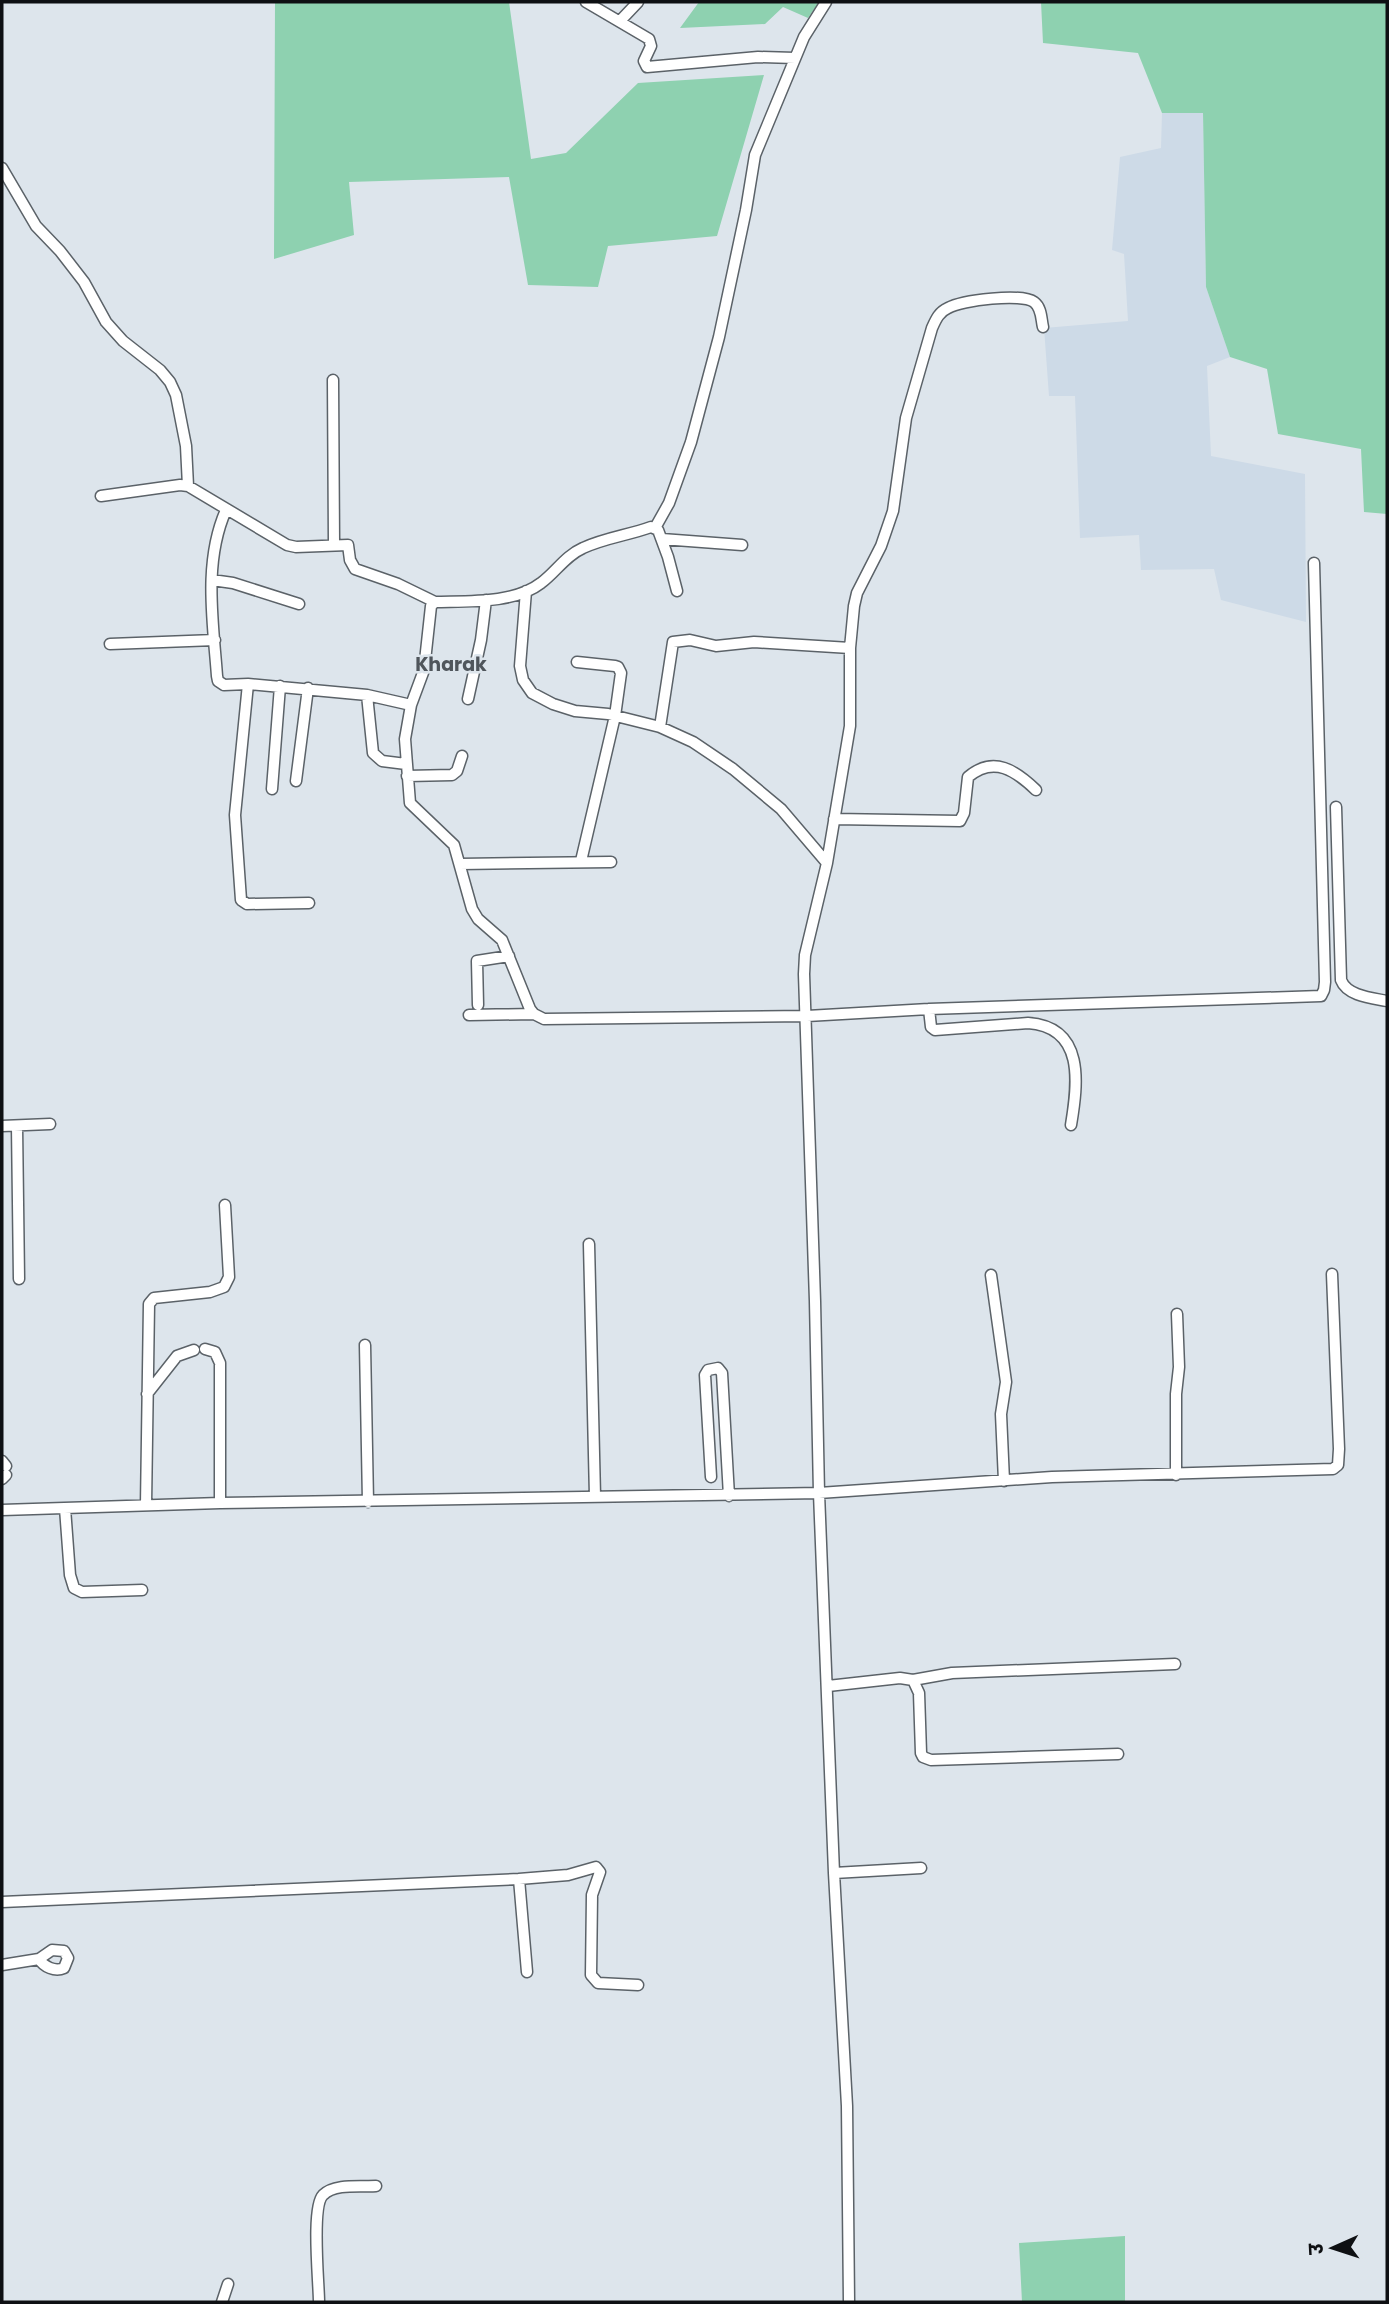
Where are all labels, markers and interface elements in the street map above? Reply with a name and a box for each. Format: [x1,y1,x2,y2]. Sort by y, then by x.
district label: Kharak [415,651,487,678]
north arrow [1298,2213,1368,2283]
text: उ [1303,2242,1330,2256]

